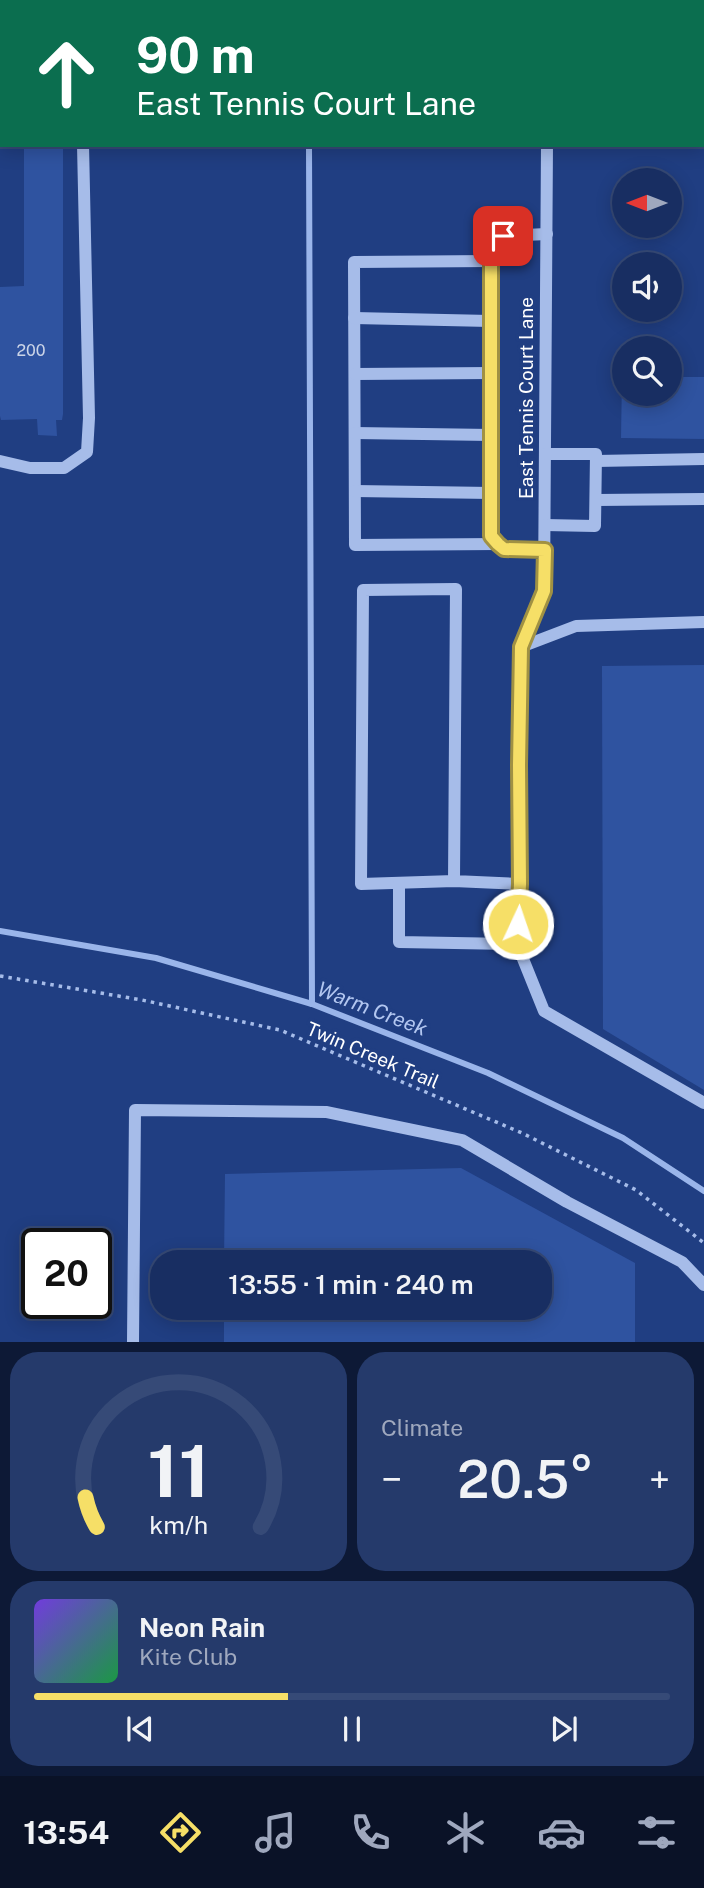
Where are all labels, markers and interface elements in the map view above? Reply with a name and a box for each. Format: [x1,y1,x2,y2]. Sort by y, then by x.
text: 90 m [136,26,255,84]
icon: ahead [21,28,112,119]
text: East Tennis Court Lane [136,85,476,122]
north arrow [612,168,682,238]
map controls [612,168,682,406]
pin [473,206,533,266]
icon: arrive [484,217,522,255]
button: sound [612,252,682,322]
street label: East Tennis Court Lane [515,297,537,499]
button: search [612,336,682,406]
house number: 200 [16,341,46,360]
position arrow [481,887,555,961]
water label: Warm Creek [314,976,431,1041]
street label: Twin Creek Trail [303,1017,443,1093]
speed limit sign: 20 [21,1228,112,1319]
text: 13:55 · 1 min · 240 m [228,1269,474,1300]
text: Climate [381,1414,463,1441]
text: 11 [147,1429,210,1514]
text: 20.5° [457,1449,594,1510]
text: − [381,1457,402,1502]
text: + [649,1457,670,1502]
text: km/h [149,1510,208,1540]
text: Neon Rain [139,1612,265,1643]
text: Kite Club [139,1643,237,1670]
icon: previous [121,1710,159,1748]
icon: pause [333,1710,371,1748]
icon: next [545,1710,583,1748]
icon: directions [156,1808,205,1857]
icon: music [251,1808,300,1857]
icon: phone [346,1808,395,1857]
icon: climate [441,1808,490,1857]
icon: car [537,1808,586,1857]
icon: filters [632,1808,681,1857]
text: 13:54 [23,1814,109,1851]

